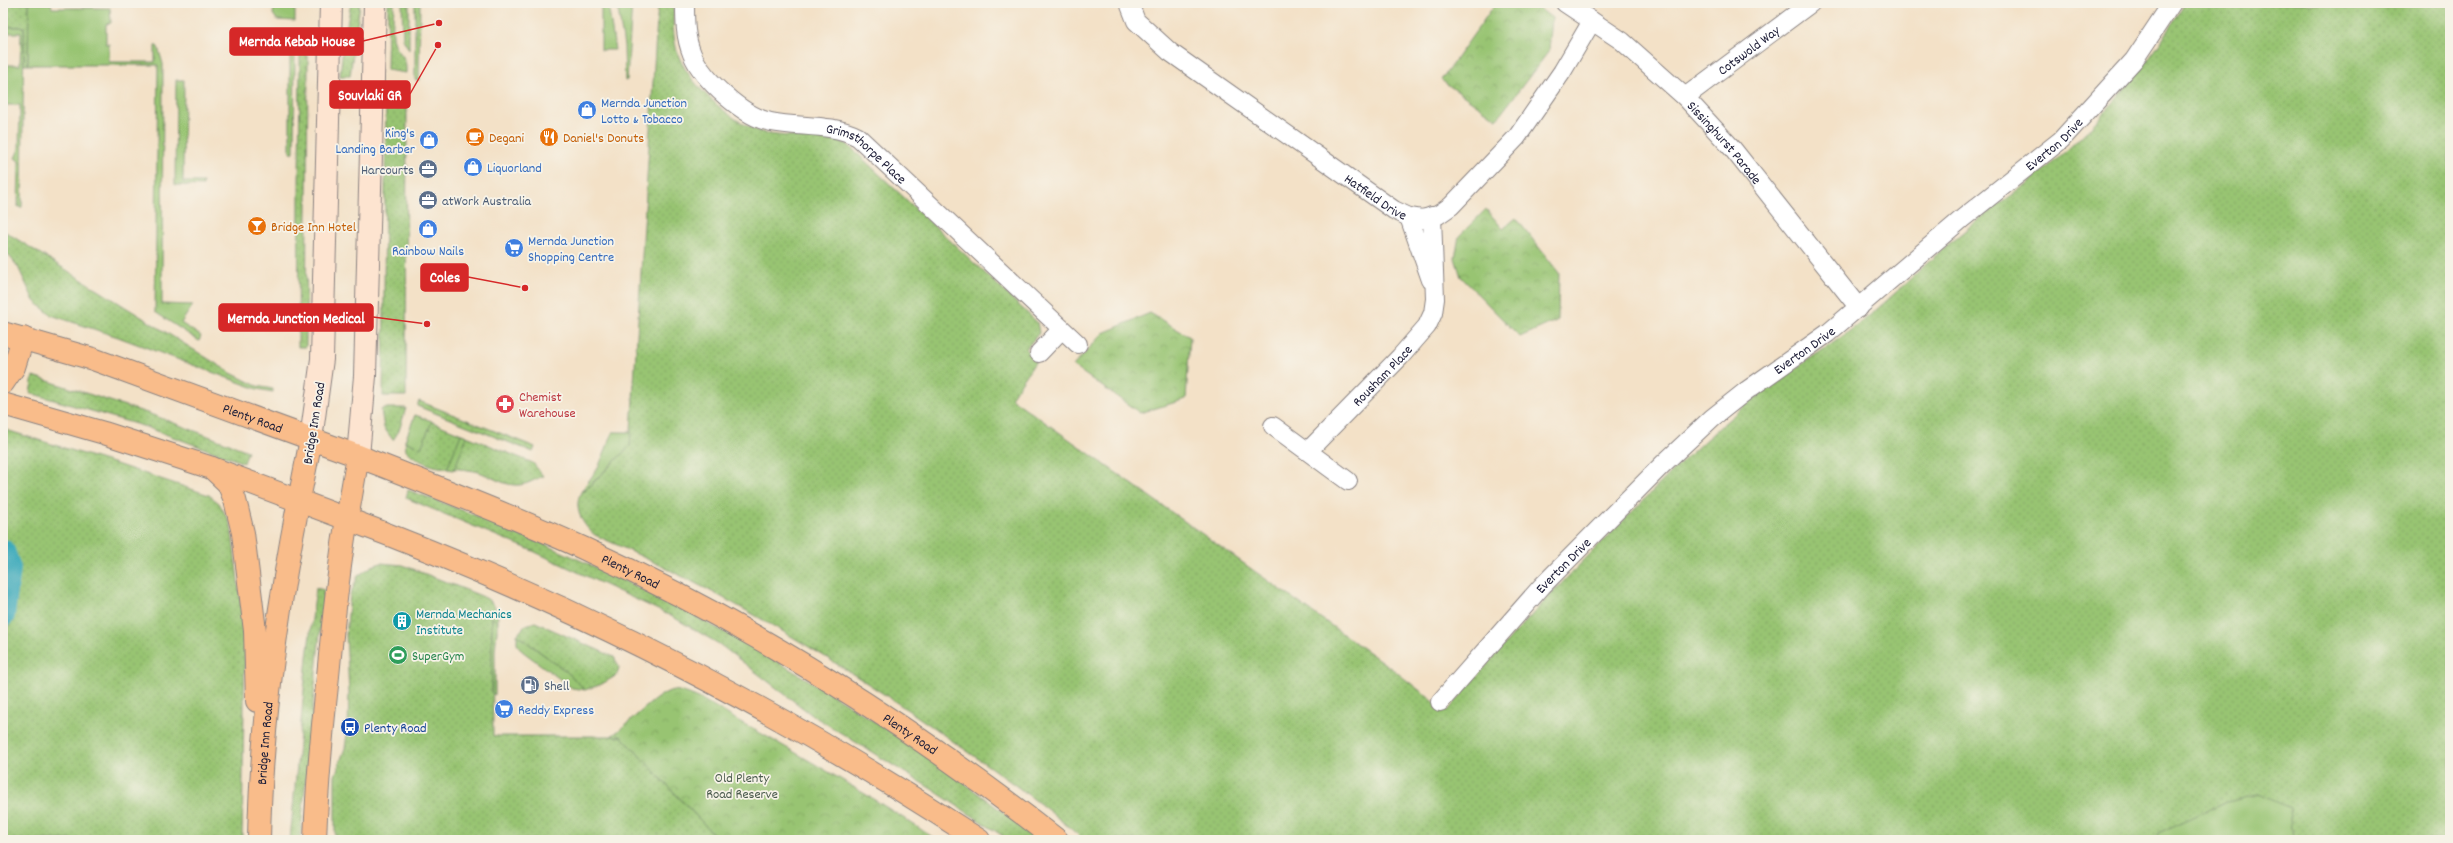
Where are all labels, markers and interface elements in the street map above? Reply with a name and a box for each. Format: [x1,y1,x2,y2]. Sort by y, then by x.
street label: Cotswold Way [1714,21,1785,81]
callout: Mernda Kebab House [230,28,363,55]
text: Mernda Kebab House [239,32,355,54]
callout: Souvlaki GR [330,81,410,108]
text: Souvlaki GR [338,86,402,108]
place label: Mernda Junction Lotto & Tobacco [601,94,687,130]
street label: Sissinghurst Parade [1681,97,1765,189]
shop icon: Mernda Junction Lotto & Tobacco [576,99,598,121]
street label: Everton Drive [2022,114,2089,177]
street label: Grimsthorpe Place [824,120,910,190]
place label: King's Landing Barber [335,124,416,160]
cafe icon: Degani [464,126,486,148]
restaurant icon: Daniel's Donuts [538,126,560,148]
shop icon: King's Landing Barber [418,129,440,151]
place label: Degani [489,129,525,149]
place label: Daniel's Donuts [563,129,644,149]
shop icon: Liquorland [462,156,484,178]
office icon: Harcourts [417,158,439,180]
place label: Liquorland [487,159,542,179]
place label: Harcourts [361,161,414,181]
street label: Hatfield Drive [1339,170,1410,227]
office icon: atWork Australia [417,189,439,211]
place label: atWork Australia [442,192,532,212]
bar icon: Bridge Inn Hotel [246,215,268,237]
place label: Bridge Inn Hotel [271,218,357,238]
shop icon: Rainbow Nails [417,218,439,240]
place label: Mernda Junction Shopping Centre [528,232,614,268]
supermarket icon: Mernda Junction Shopping Centre [503,237,525,259]
place label: Rainbow Nails [392,242,464,262]
callout: Coles [421,264,468,291]
text: Coles [430,268,460,290]
callout: Mernda Junction Medical [219,304,373,331]
text: Mernda Junction Medical [227,309,365,331]
street label: Everton Drive [1770,323,1841,380]
street label: Rousham Place [1349,341,1418,412]
street label: Bridge Inn Road [299,381,331,466]
place label: Chemist Warehouse [519,388,576,424]
pharmacy icon: Chemist Warehouse [494,393,516,415]
street label: Plenty Road [219,399,285,440]
street label: Everton Drive [1532,534,1597,599]
street label: Plenty Road [597,550,662,595]
place label: Mernda Mechanics Institute [416,605,512,641]
building icon: Mernda Mechanics Institute [391,610,413,632]
sports icon: SuperGym [387,644,409,666]
place label: SuperGym [412,647,464,667]
fuel station icon: Shell [519,674,541,696]
place label: Shell [544,677,570,697]
supermarket icon: Reddy Express [493,698,515,720]
street label: Bridge Inn Road [253,701,280,785]
place label: Reddy Express [518,701,594,721]
street label: Plenty Road [878,709,941,761]
bus stop icon: Plenty Road [339,716,361,738]
place label: Plenty Road [364,719,427,739]
park label: Old Plenty Road Reserve [706,769,778,805]

